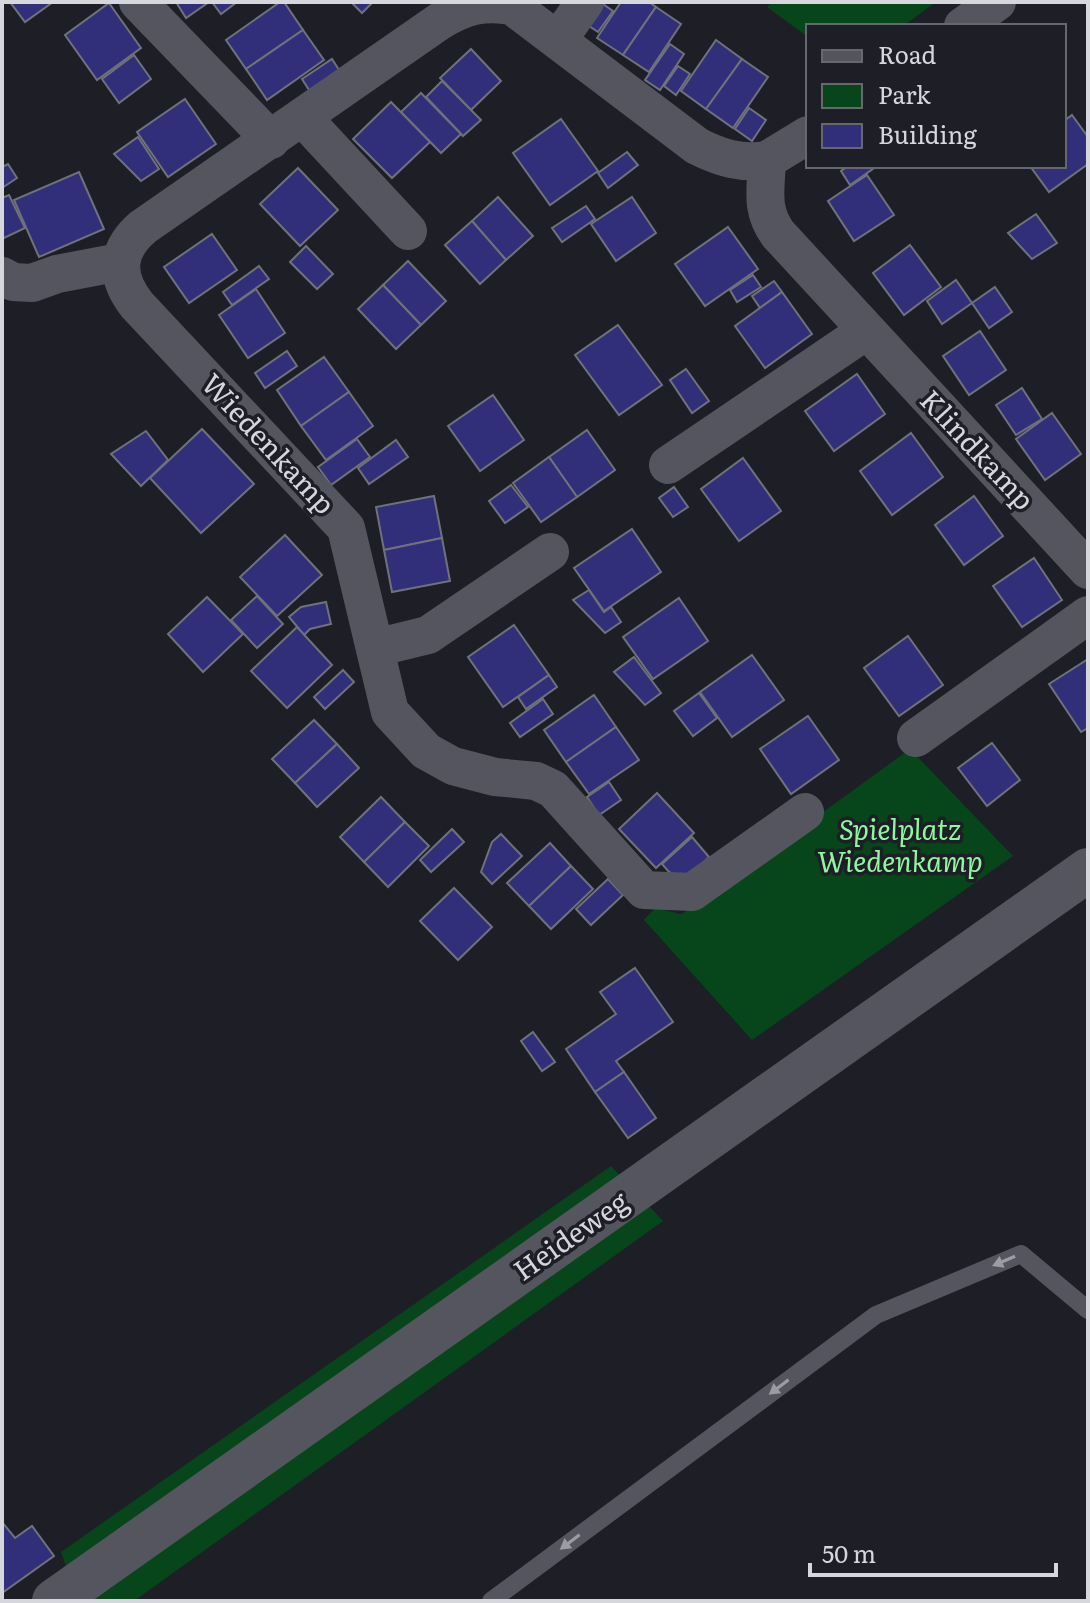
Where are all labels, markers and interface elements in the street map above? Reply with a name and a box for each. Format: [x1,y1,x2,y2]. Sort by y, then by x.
legend [806,24,1066,168]
text: Road [878,36,937,71]
text: Park [878,76,931,111]
text: Building [878,116,977,151]
street label: Wiedenkamp [193,363,346,523]
street label: Klindkamp [911,379,1045,518]
park label: Spielplatz Wiedenkamp [817,807,983,881]
street label: Heideweg [504,1179,636,1289]
one-way arrow [992,1254,1016,1267]
one-way arrow [768,1379,789,1395]
scale bar [810,1527,1056,1577]
one-way arrow [560,1534,580,1550]
text: 50 m [822,1535,876,1570]

